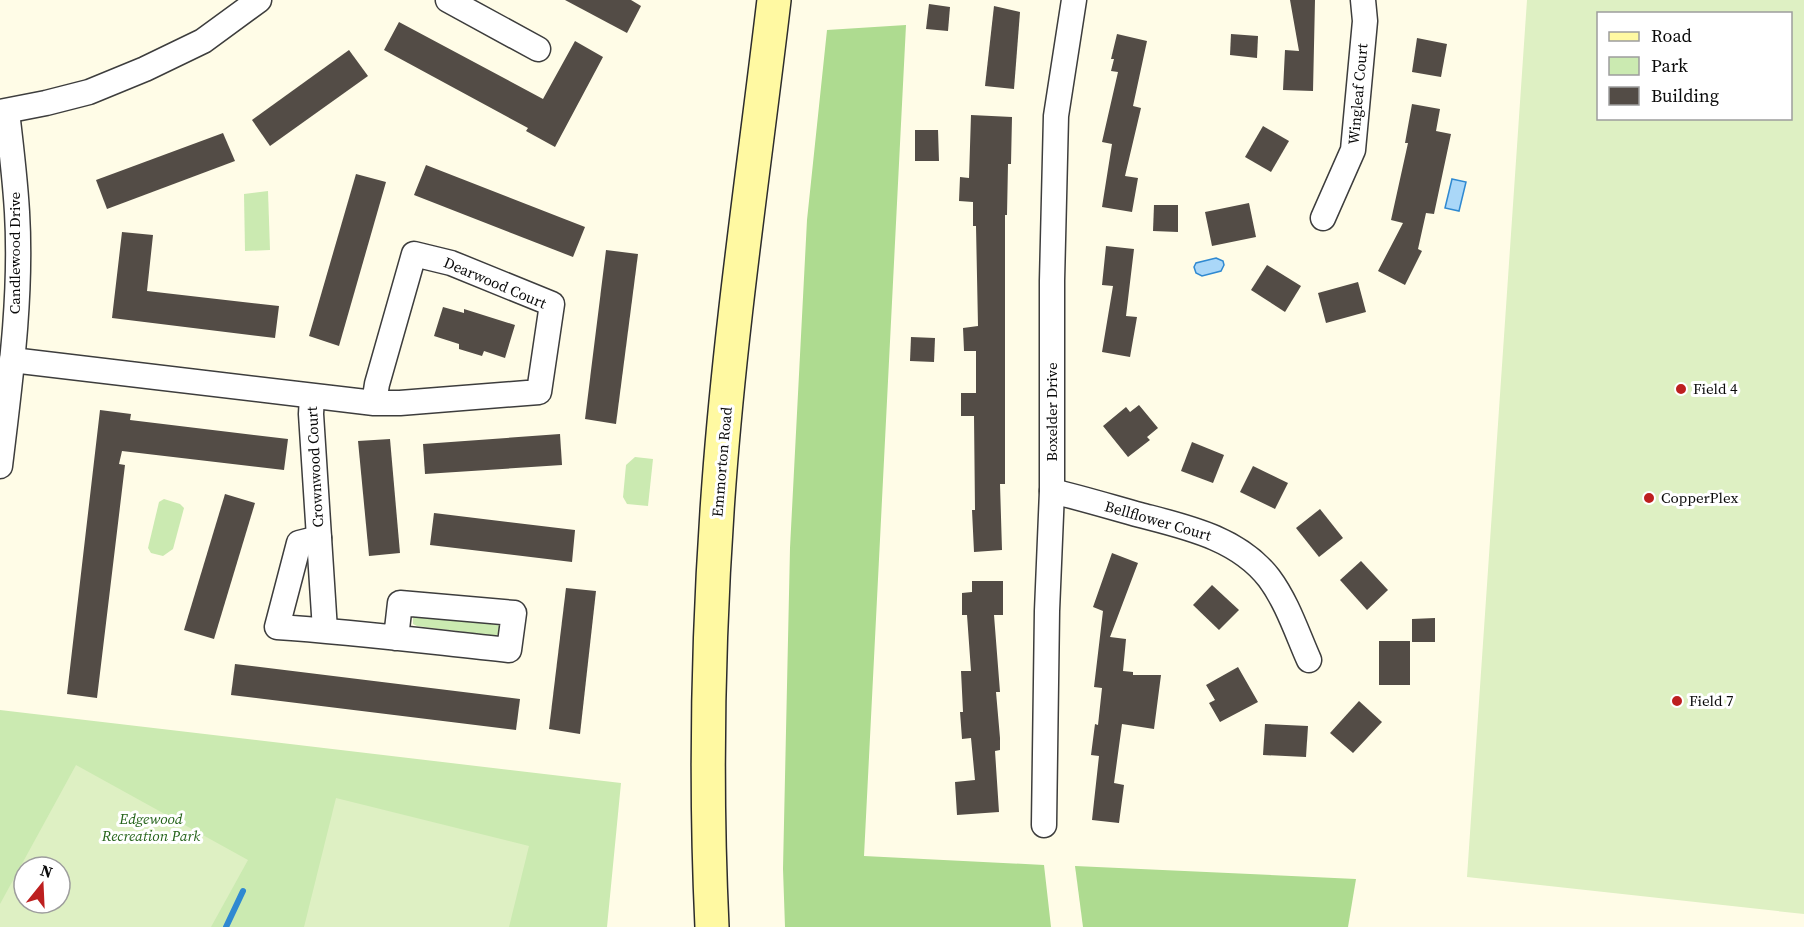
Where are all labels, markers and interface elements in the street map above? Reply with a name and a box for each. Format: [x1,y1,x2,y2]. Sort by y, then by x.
legend [1597,12,1792,120]
text: Road [1651,23,1692,48]
street label: Wingleaf Court [1343,42,1372,145]
text: Park [1651,53,1688,78]
text: Building [1651,83,1719,108]
street label: Candlewood Drive [4,191,25,314]
street label: Dearwood Court [441,251,550,314]
street label: Boxelder Drive [1041,362,1062,462]
place label: Field 4 [1693,378,1738,399]
marker: Field 4 [1674,382,1688,396]
street label: Emmorton Road [706,405,737,518]
street label: Crownwood Court [301,406,328,528]
place label: CopperPlex [1661,487,1739,508]
marker: CopperPlex [1642,491,1656,505]
street label: Bellflower Court [1102,495,1214,546]
place label: Field 7 [1689,690,1733,711]
marker: Field 7 [1670,694,1684,708]
park label: Edgewood Recreation Park [101,808,201,846]
north arrow [12,855,72,915]
text: N [38,858,56,883]

